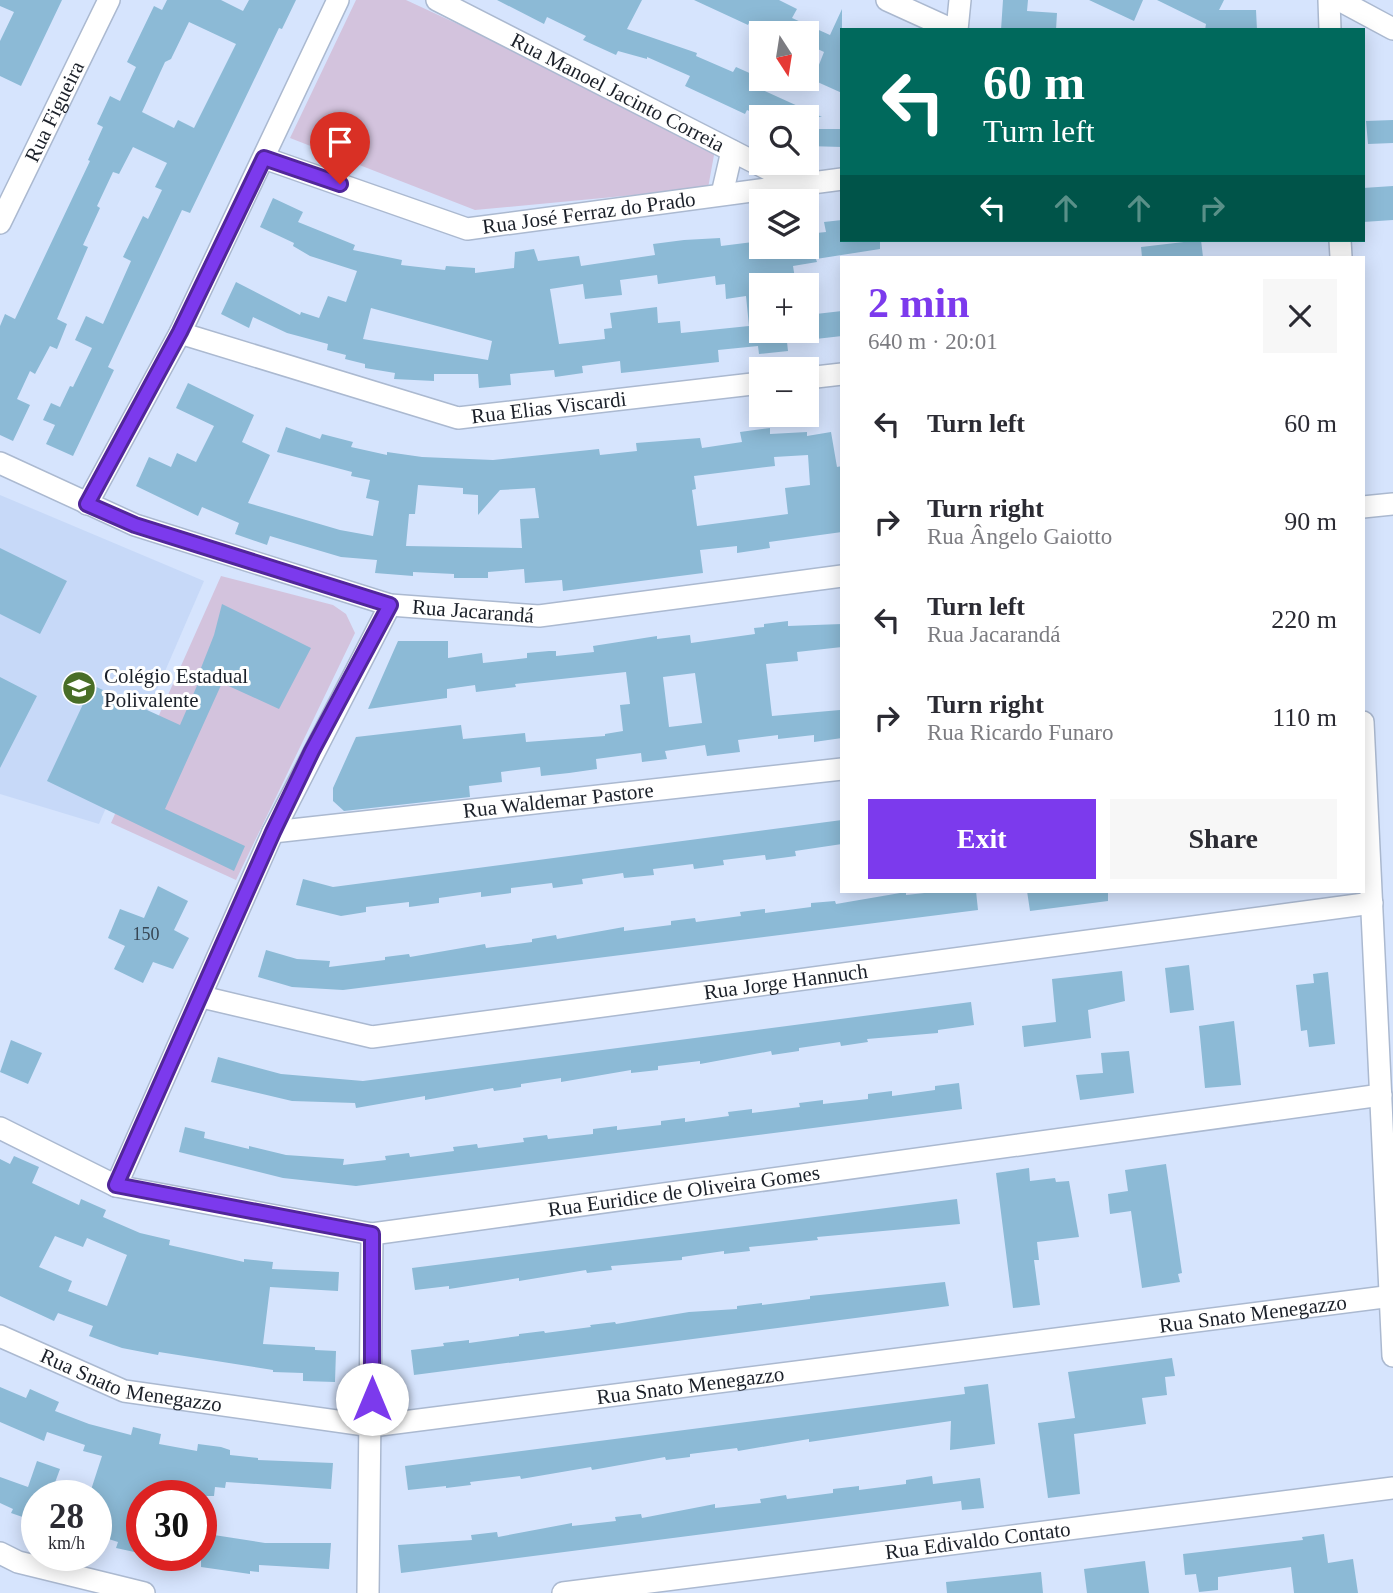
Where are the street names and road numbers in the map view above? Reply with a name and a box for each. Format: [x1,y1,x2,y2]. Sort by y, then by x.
street label: Rua Manoel Jacinto Correia [507,28,729,157]
street label: Rua Figueira [20,57,89,166]
street label: Rua José Ferraz do Prado [481,187,697,239]
street label: Rua Elias Viscardi [470,387,628,428]
street label: Rua Jacarandá [411,595,535,628]
street label: Rua Waldemar Pastore [462,778,655,823]
street label: Rua Jorge Hannuch [702,959,870,1004]
street label: Rua Euridice de Oliveira Gomes [546,1160,821,1222]
street label: Rua Snato Menegazzo [1158,1290,1348,1338]
street label: Rua Snato Menegazzo [37,1343,224,1417]
street label: Rua Snato Menegazzo [595,1362,786,1409]
street label: Rua Edivaldo Contato [884,1517,1072,1564]

